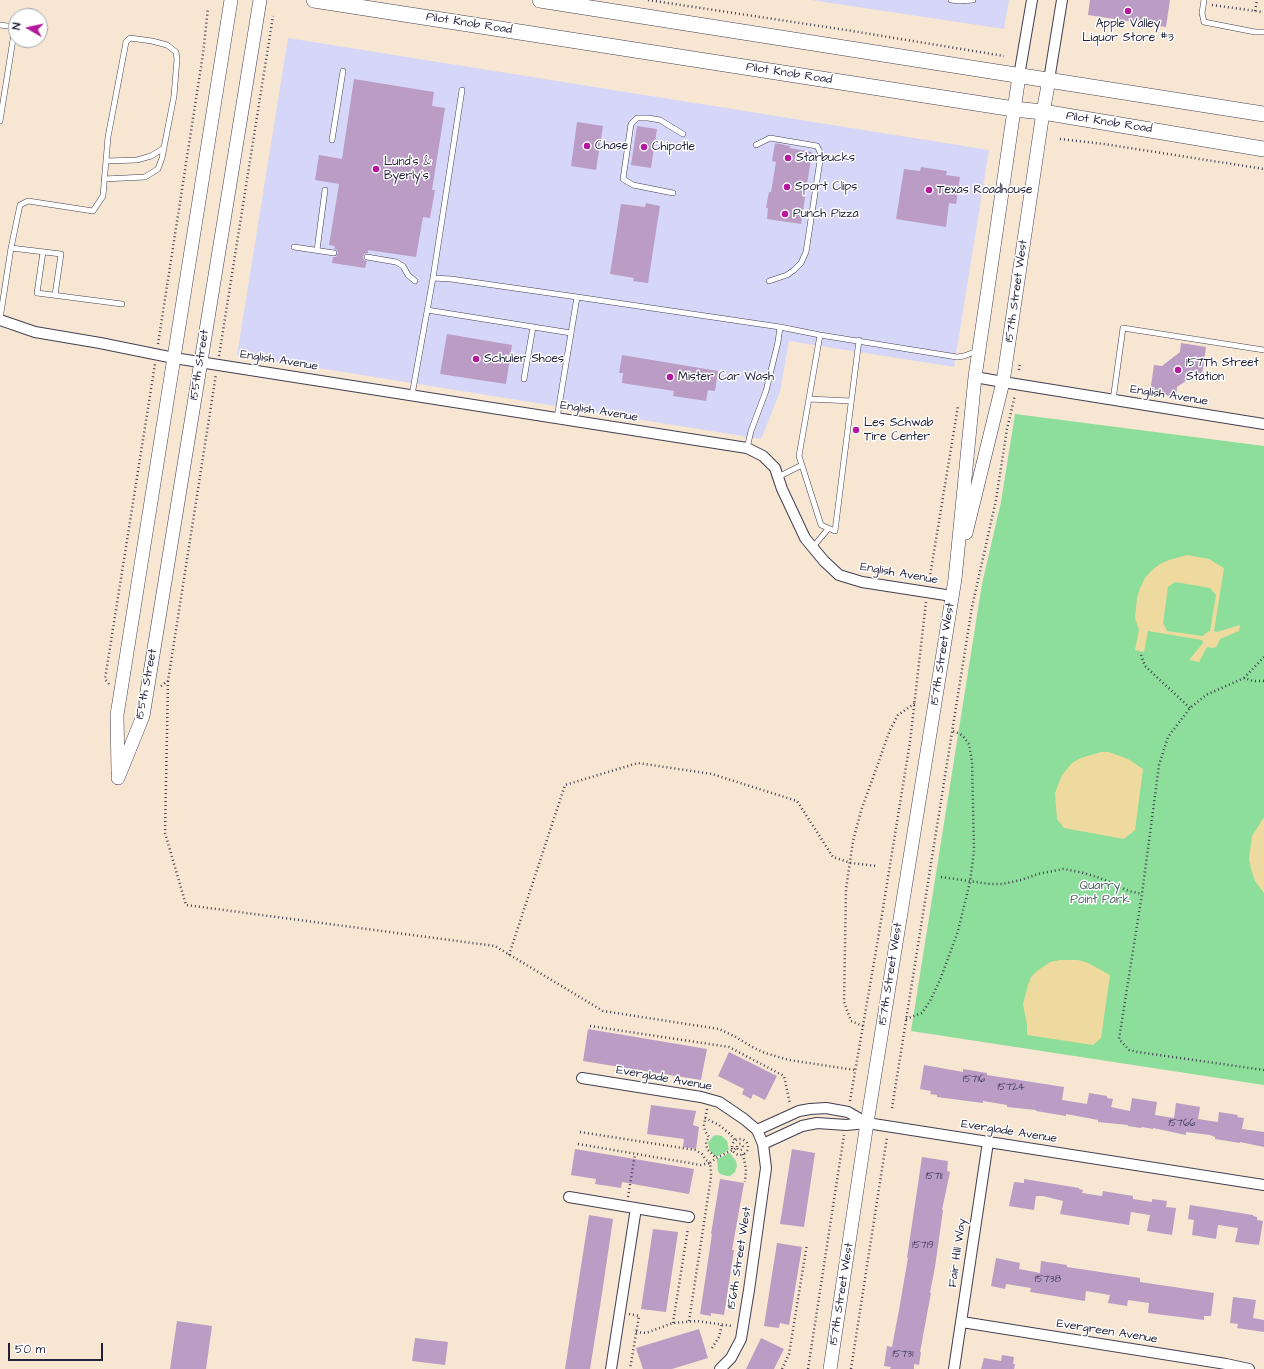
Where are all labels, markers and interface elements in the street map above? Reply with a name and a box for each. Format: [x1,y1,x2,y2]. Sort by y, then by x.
marker: Apple Valley Liquor Store #3 [1123,6,1133,16]
north arrow [8,8,48,48]
street label: Pilot Knob Road [425,10,513,38]
place label: Apple Valley Liquor Store #3 [1082,17,1174,45]
text: N [9,22,25,31]
street label: Pilot Knob Road [745,60,833,88]
street label: Pilot Knob Road [1065,109,1153,137]
place label: Chase [595,139,628,153]
place label: Chipotle [652,140,695,154]
marker: Chase [582,141,592,151]
marker: Chipotle [639,142,649,152]
place label: Starbucks [796,151,855,165]
marker: Starbucks [783,153,793,163]
place label: Lund's & Byerly's [384,155,431,183]
marker: Lund's & Byerly's [371,164,381,174]
place label: Sport Clips [795,180,857,194]
marker: Sport Clips [782,182,792,192]
place label: Texas Roadhouse [937,183,1032,197]
marker: Texas Roadhouse [924,185,934,195]
place label: Punch Pizza [793,207,859,221]
marker: Punch Pizza [780,209,790,219]
street label: 157th Street West [1003,239,1031,343]
street label: 155th Street [187,329,213,401]
street label: English Avenue [239,348,319,374]
place label: Schuler Shoes [484,352,564,366]
marker: Schuler Shoes [471,354,481,364]
place label: 157Th Street Station [1186,356,1259,384]
marker: 157Th Street Station [1173,365,1183,375]
place label: Mister Car Wash [678,370,774,384]
marker: Mister Car Wash [665,372,675,382]
street label: English Avenue [1129,383,1209,409]
street label: English Avenue [559,399,639,425]
place label: Les Schwab Tire Center [864,416,933,444]
marker: Les Schwab Tire Center [851,425,861,435]
street label: English Avenue [859,560,939,588]
street label: 157th Street West [928,602,958,706]
street label: 155th Street [133,648,161,720]
park label: Quarry Point Park [1070,879,1130,907]
street label: 157th Street West [876,922,906,1026]
street label: Everglade Avenue [615,1063,713,1095]
house number: 15716 [963,1074,985,1086]
house number: 15724 [997,1082,1025,1094]
street label: Everglade Avenue [960,1117,1058,1147]
house number: 15766 [1168,1118,1196,1130]
house number: 15711 [925,1171,943,1183]
street label: 156th Street West [725,1206,755,1310]
street label: Fair Hill Way [946,1218,970,1288]
house number: 15719 [912,1240,934,1252]
street label: 157th Street West [827,1242,857,1346]
house number: 15738 [1035,1274,1061,1286]
street label: Evergreen Avenue [1055,1317,1159,1347]
scale bar [10,1335,105,1361]
text: 50 m [15,1341,45,1358]
house number: 15731 [893,1349,913,1361]

